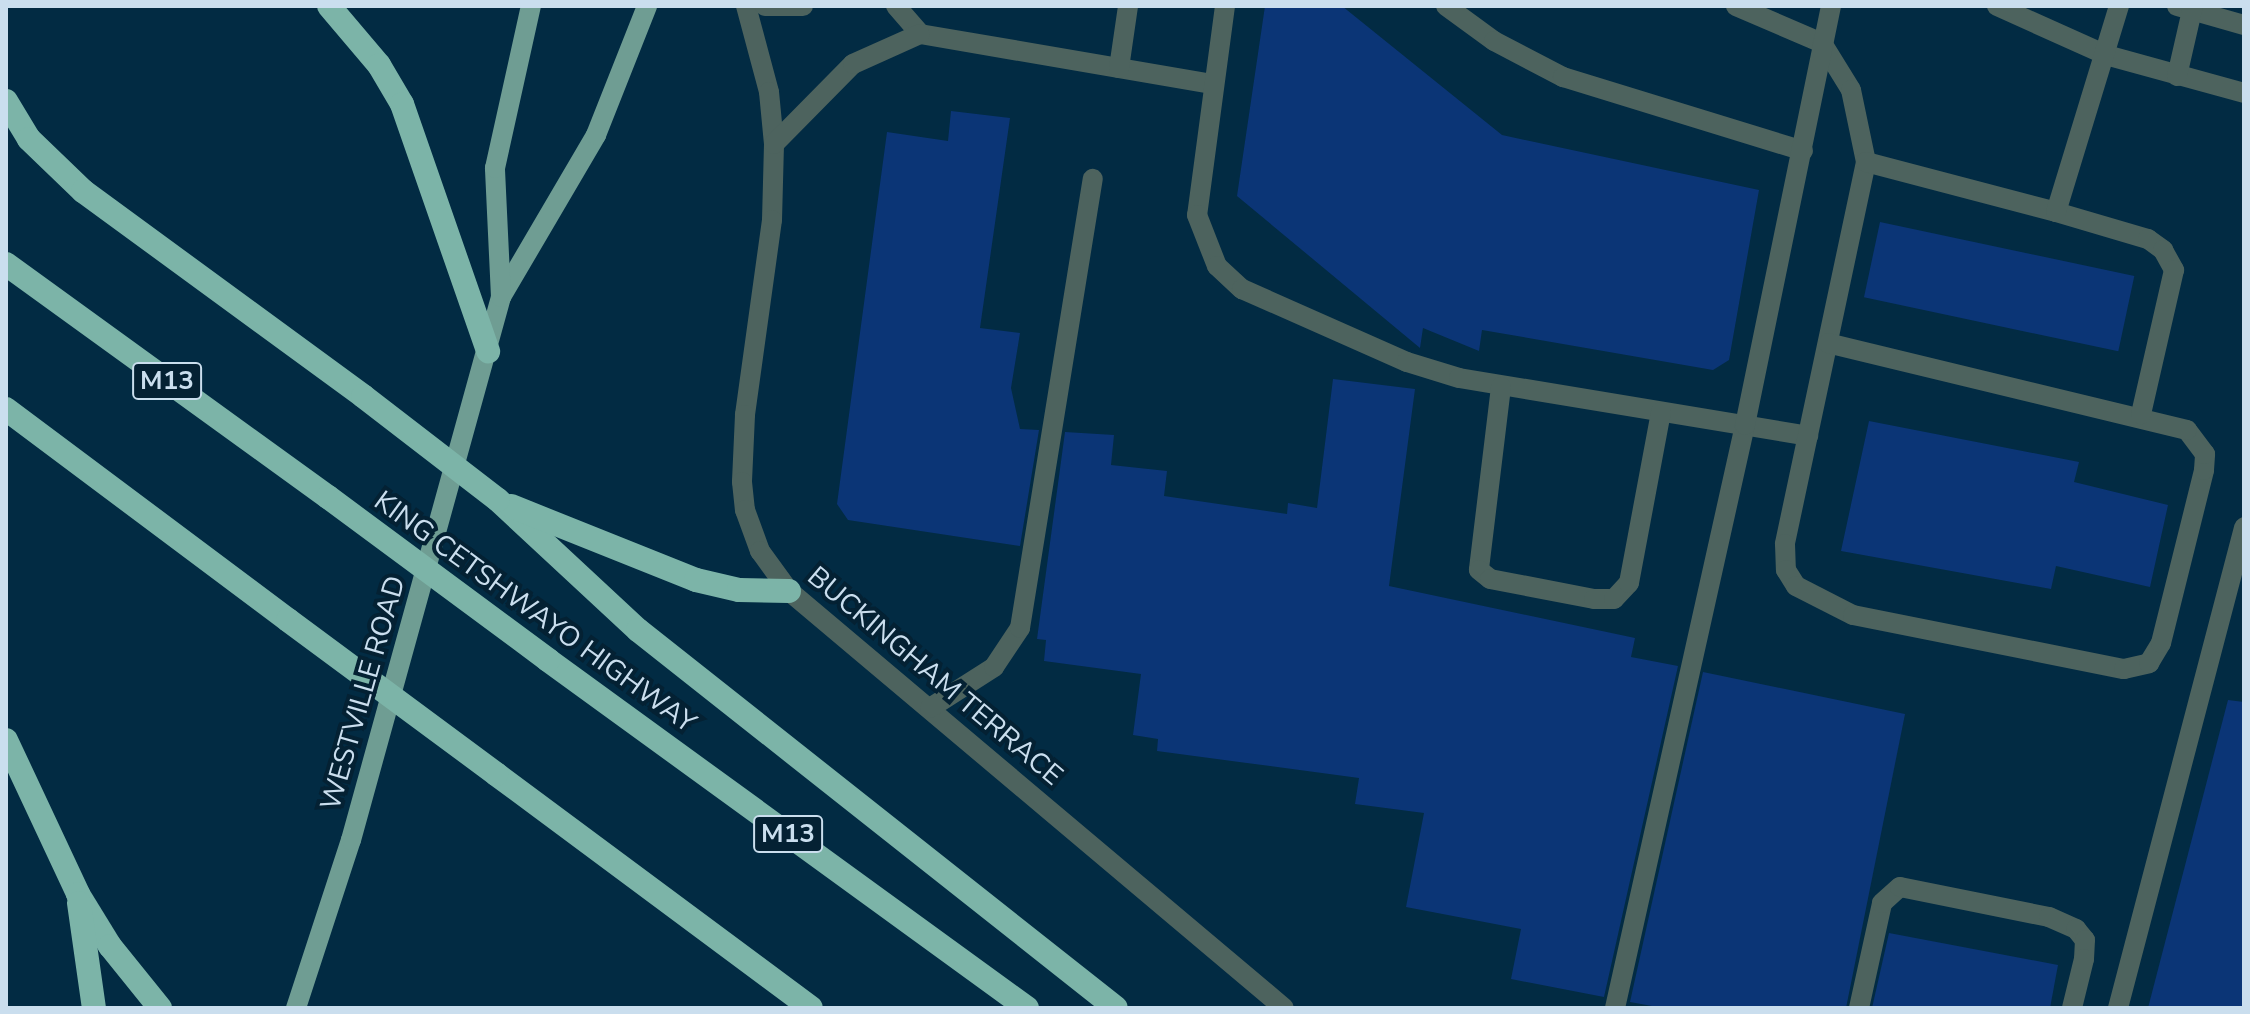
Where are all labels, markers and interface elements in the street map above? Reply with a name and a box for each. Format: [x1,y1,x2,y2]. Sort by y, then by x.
road number: M13 [131,359,203,403]
street label: KING CETSHWAYO HIGHWAY [368,484,702,740]
street label: BUCKINGHAM TERRACE [801,560,1069,792]
street label: WESTVILLE ROAD [313,572,413,814]
road number: M13 [752,812,824,856]

